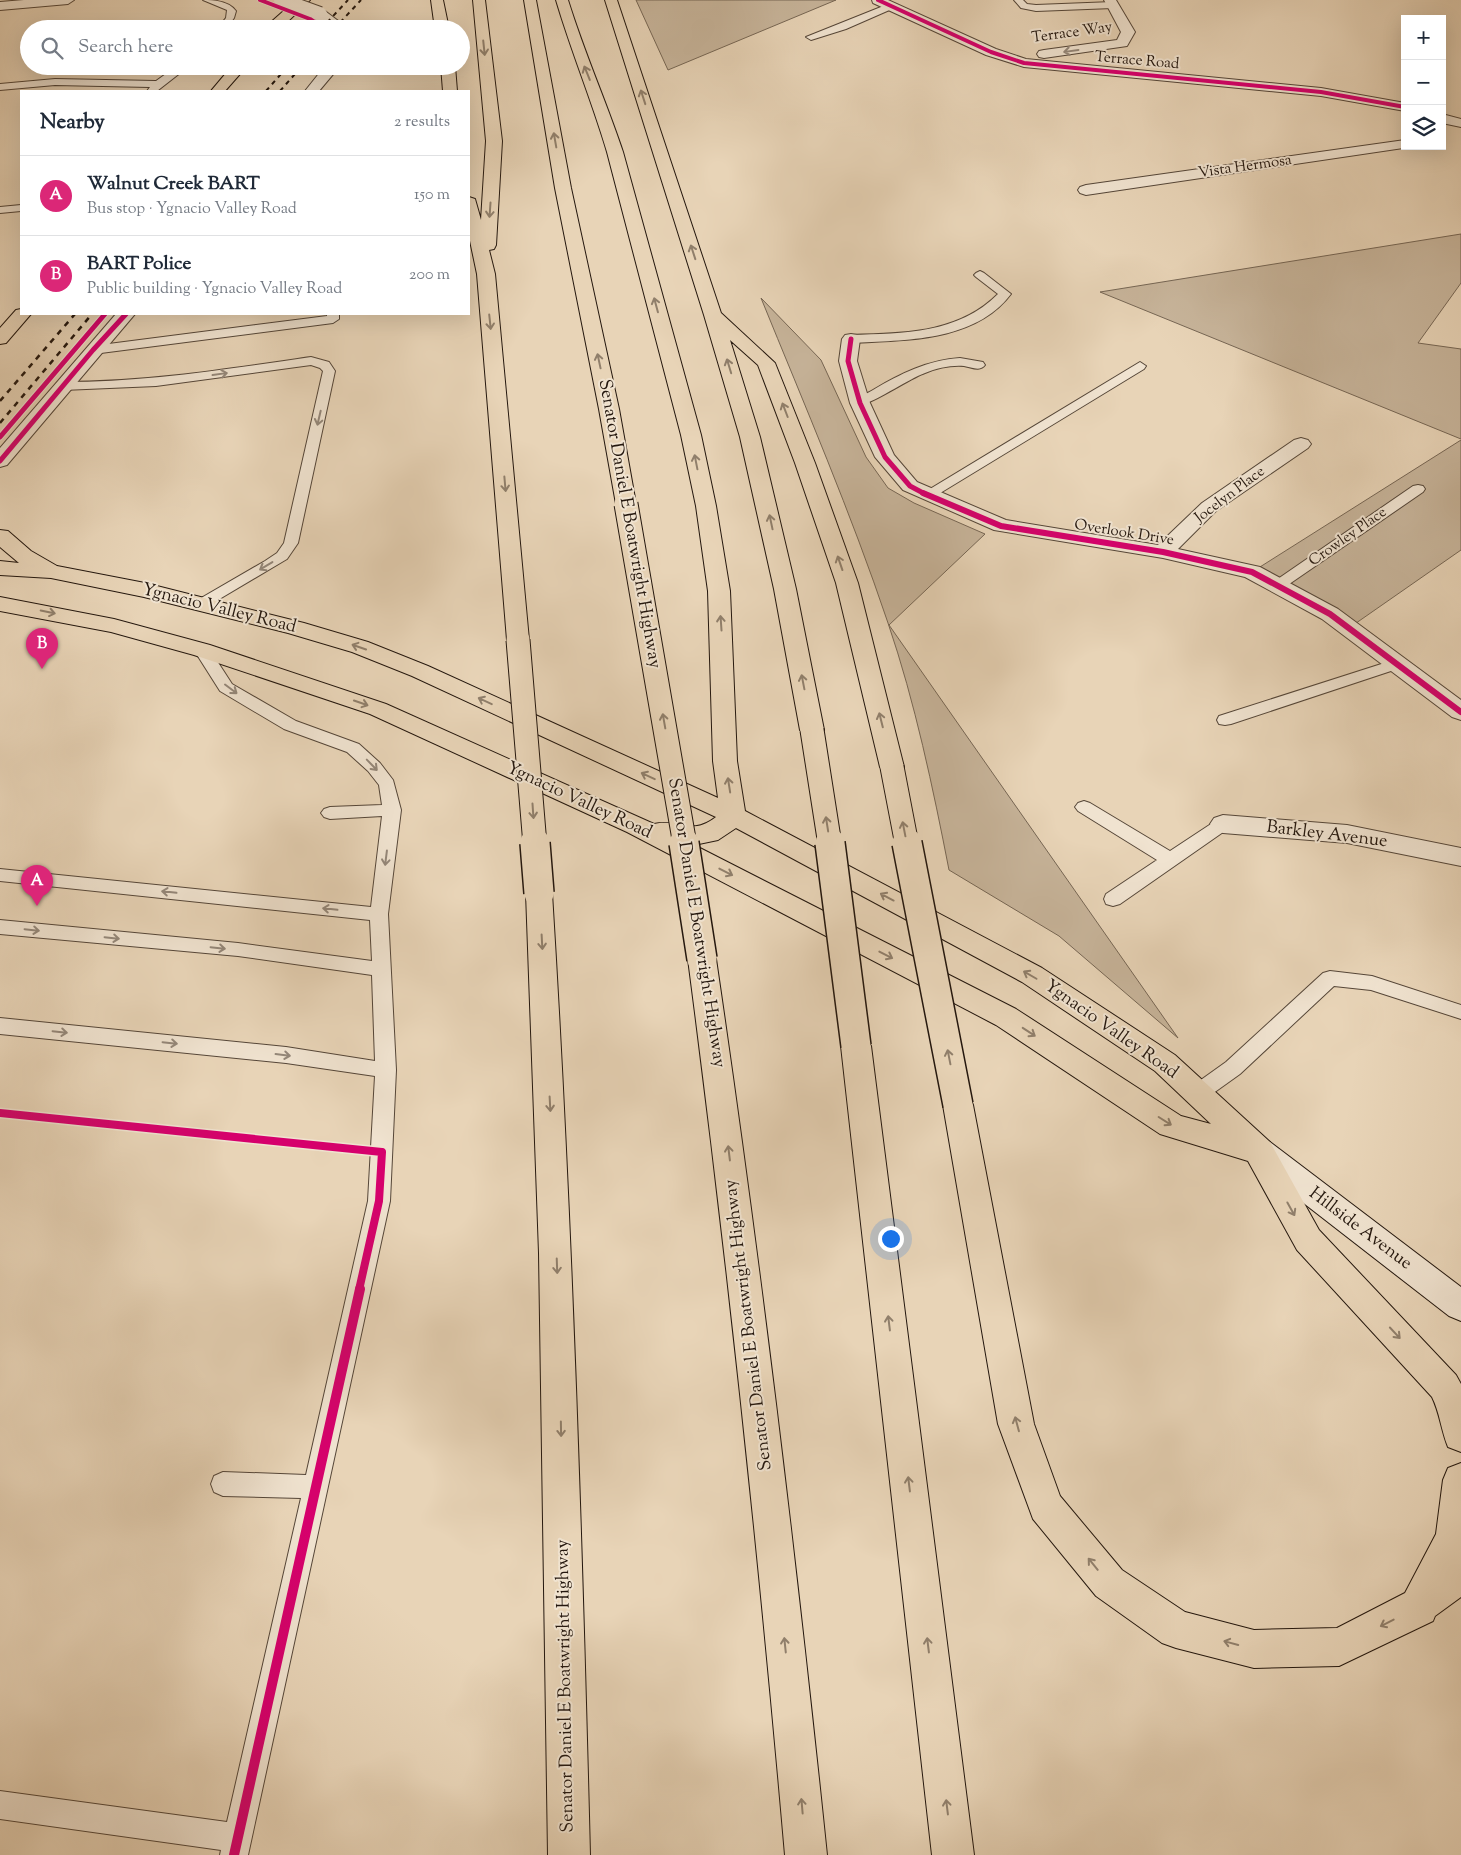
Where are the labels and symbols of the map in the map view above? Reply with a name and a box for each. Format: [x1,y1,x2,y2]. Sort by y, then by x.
street label: Terrace Way [1030,17,1114,49]
one-way arrow [479,40,489,56]
one-way arrow [1063,47,1079,57]
street label: Terrace Road [1094,47,1181,75]
one-way arrow [582,66,591,81]
one-way arrow [638,90,647,106]
one-way arrow [549,132,559,148]
street label: Vista Hermosa [1197,150,1293,184]
one-way arrow [485,202,495,218]
one-way arrow [687,244,697,260]
one-way arrow [651,297,661,313]
one-way arrow [486,314,495,330]
one-way arrow [594,354,604,370]
one-way arrow [723,358,733,374]
one-way arrow [211,369,227,379]
street label: Senator Daniel E Boatwright Highway [591,377,667,671]
one-way arrow [780,403,789,418]
one-way arrow [313,410,323,426]
one-way arrow [691,454,701,470]
street label: Jocelyn Place [1190,462,1269,529]
one-way arrow [500,476,510,492]
street label: Crowley Place [1305,502,1391,572]
one-way arrow [766,515,775,531]
street label: Overlook Drive [1073,515,1175,551]
one-way arrow [835,555,844,571]
one-way arrow [259,562,273,572]
street label: Ygnacio Valley Road [139,577,299,641]
one-way arrow [40,608,56,618]
one-way arrow [716,615,725,631]
pin: B [26,628,58,669]
one-way arrow [351,641,367,651]
one-way arrow [798,674,808,690]
one-way arrow [224,683,237,694]
one-way arrow [478,696,493,705]
one-way arrow [352,699,368,709]
one-way arrow [659,713,669,729]
one-way arrow [875,713,885,729]
street label: Ygnacio Valley Road [502,756,656,846]
one-way arrow [366,759,378,772]
one-way arrow [641,771,656,781]
street label: Senator Daniel E Boatwright Highway [660,776,732,1070]
one-way arrow [723,777,733,793]
one-way arrow [528,802,538,818]
street label: Barkley Avenue [1265,815,1389,855]
one-way arrow [822,816,832,832]
one-way arrow [899,821,908,837]
one-way arrow [381,850,391,866]
pin: A [21,865,53,906]
one-way arrow [719,867,734,877]
one-way arrow [161,887,177,897]
one-way arrow [880,892,894,902]
one-way arrow [323,904,339,914]
one-way arrow [24,925,40,935]
one-way arrow [104,933,120,943]
one-way arrow [537,934,546,950]
one-way arrow [210,944,226,953]
one-way arrow [878,951,893,960]
one-way arrow [1023,969,1037,979]
street label: Ygnacio Valley Road [1039,974,1183,1086]
one-way arrow [52,1027,68,1037]
one-way arrow [1022,1027,1036,1037]
one-way arrow [161,1038,177,1048]
one-way arrow [944,1049,953,1065]
one-way arrow [275,1050,291,1060]
one-way arrow [545,1096,555,1112]
one-way arrow [1157,1117,1171,1127]
one-way arrow [724,1145,734,1161]
street label: Senator Daniel E Boatwright Highway [718,1178,780,1472]
street label: Hillside Avenue [1303,1181,1417,1277]
one-way arrow [1286,1202,1296,1217]
your location [878,1226,904,1252]
one-way arrow [552,1258,561,1274]
one-way arrow [884,1315,894,1331]
one-way arrow [1389,1327,1401,1340]
one-way arrow [1011,1416,1021,1432]
one-way arrow [556,1420,566,1437]
one-way arrow [904,1476,914,1492]
street label: Senator Daniel E Boatwright Highway [550,1539,582,1833]
one-way arrow [1088,1558,1099,1571]
one-way arrow [1380,1619,1395,1628]
one-way arrow [780,1637,790,1653]
one-way arrow [923,1638,933,1654]
one-way arrow [1223,1638,1239,1647]
one-way arrow [797,1799,807,1815]
one-way arrow [942,1799,952,1815]

